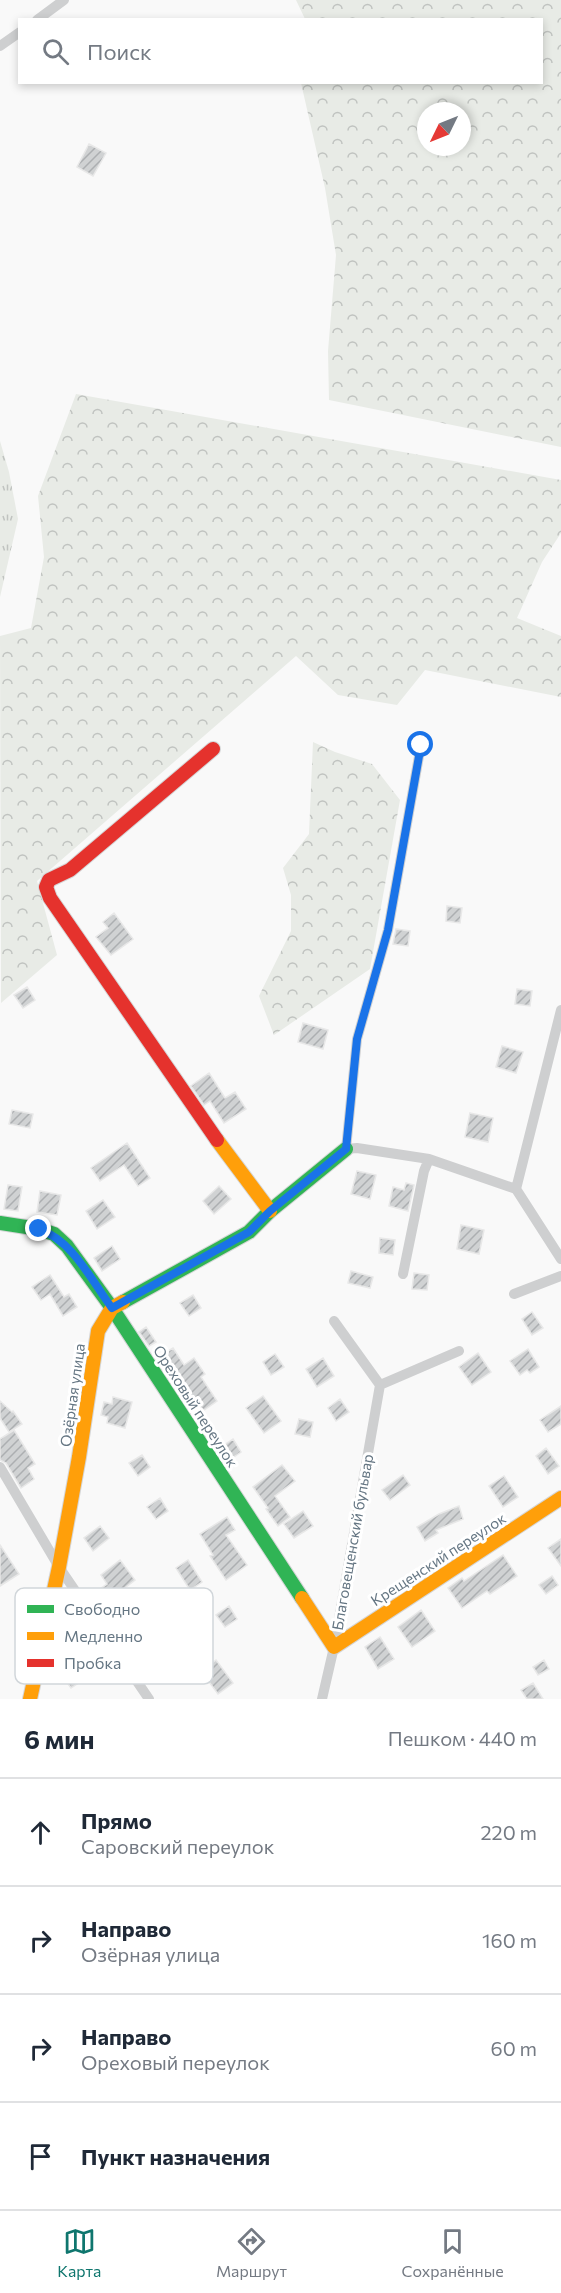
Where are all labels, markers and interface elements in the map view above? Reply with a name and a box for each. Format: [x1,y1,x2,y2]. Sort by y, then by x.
search box [18,18,543,84]
icon: search [39,35,72,68]
text: Поиск [87,38,152,65]
north arrow [417,102,471,156]
route start [407,731,433,757]
route end [25,1215,51,1241]
street label: Озёрная улица [56,1342,88,1448]
street label: Ореховый переулок [150,1342,242,1470]
street label: Благовещенский бульвар [328,1452,376,1632]
street label: Крещенский переулок [367,1509,509,1609]
legend [15,1588,213,1684]
text: Свободно [64,1599,140,1618]
text: Медленно [64,1626,143,1645]
text: Пробка [64,1653,121,1672]
text: 6 мин [24,1723,94,1754]
text: Пешком · 440 m [388,1726,537,1750]
text: Прямо [81,1807,152,1834]
icon: ahead [24,1816,57,1849]
text: 220 m [481,1820,537,1844]
text: Саровский переулок [81,1834,275,1858]
text: Направо [81,1915,171,1942]
icon: right [24,1924,57,1957]
text: 160 m [482,1928,537,1952]
text: Озёрная улица [81,1942,220,1966]
text: Направо [81,2023,171,2050]
icon: right [24,2032,57,2065]
text: 60 m [491,2036,537,2060]
text: Ореховый переулок [81,2050,270,2074]
icon: arrive [24,2140,57,2173]
text: Пункт назначения [81,2143,270,2170]
tab: Карта [57,2225,101,2280]
tab: Маршрут [216,2225,287,2280]
tab: Сохранённые [402,2225,504,2280]

